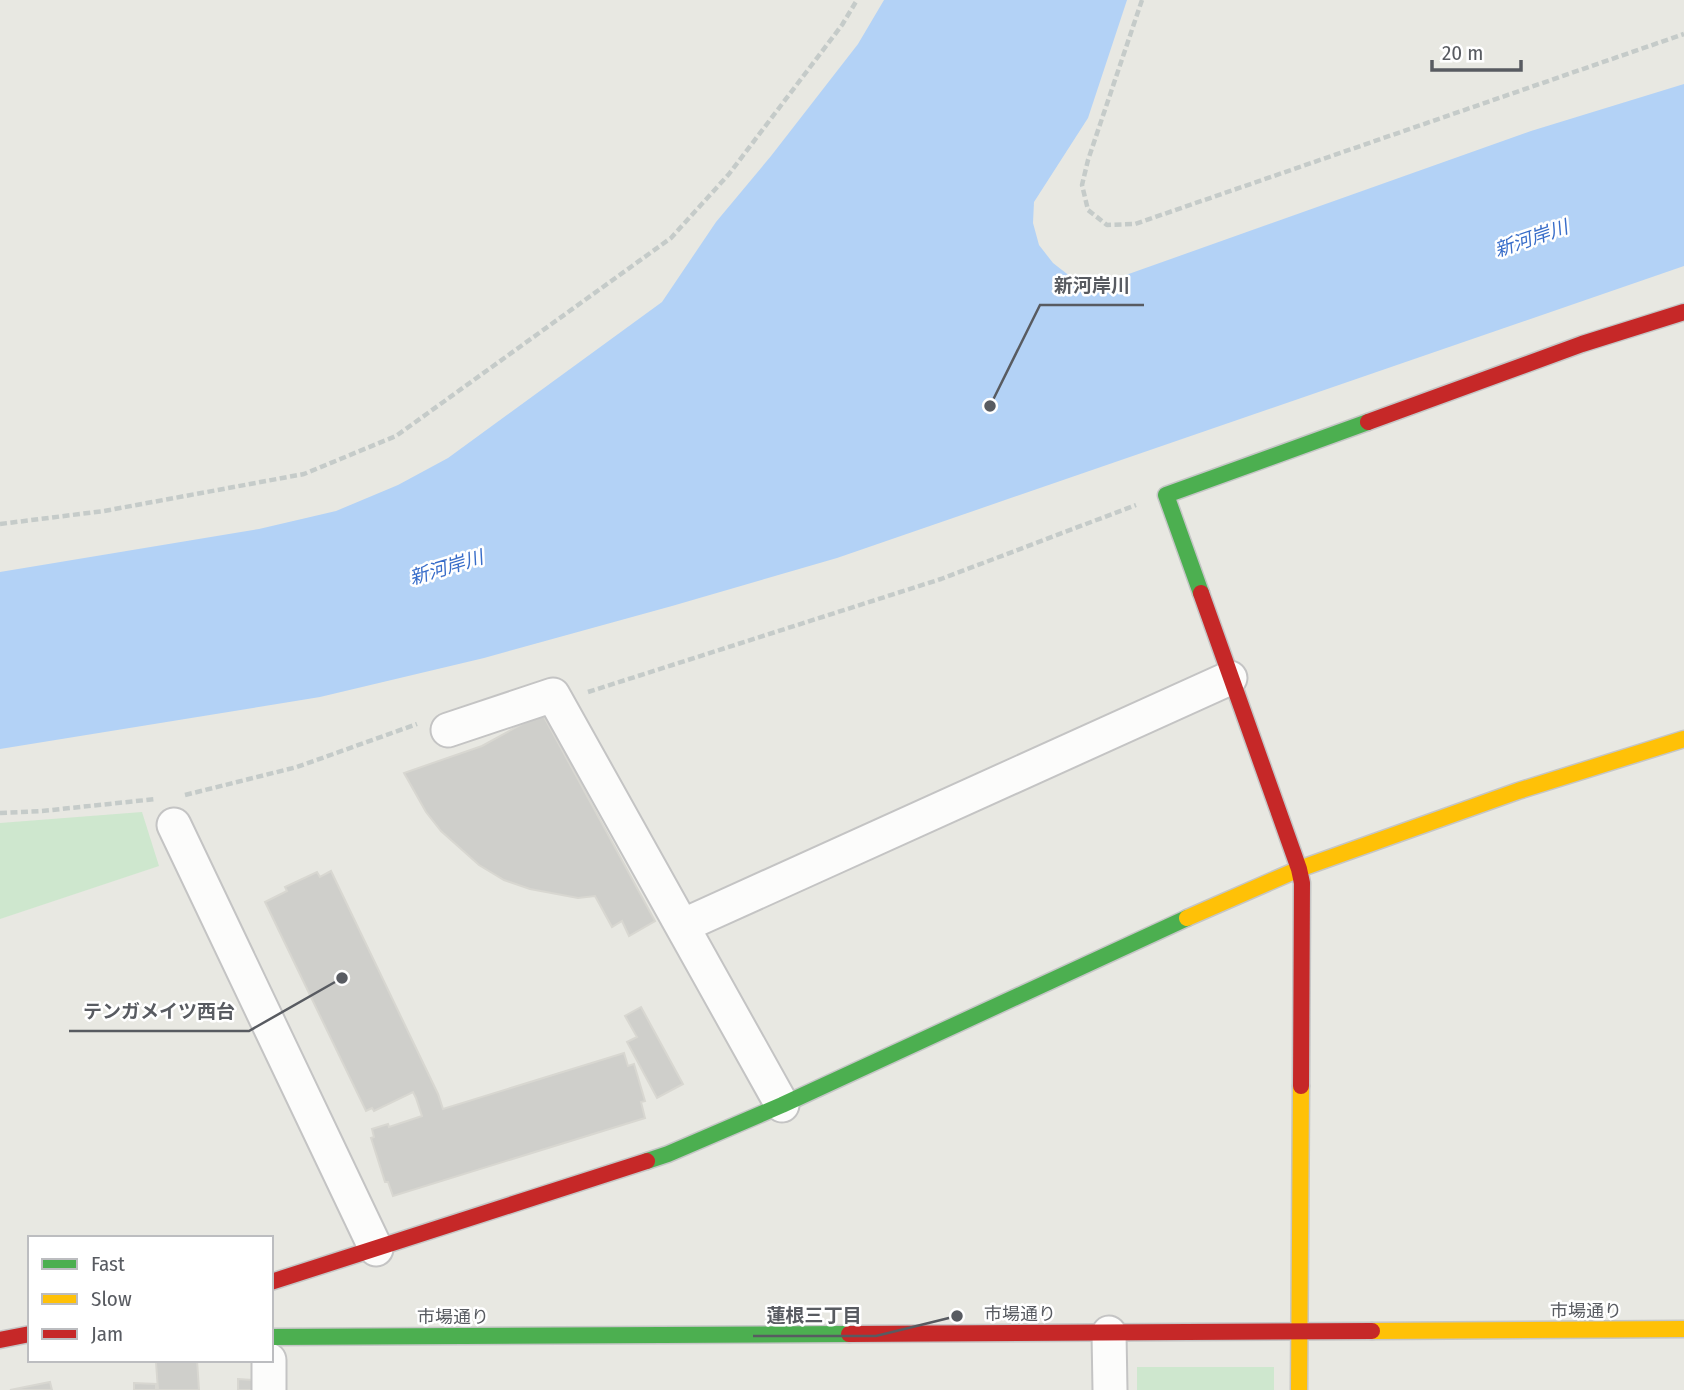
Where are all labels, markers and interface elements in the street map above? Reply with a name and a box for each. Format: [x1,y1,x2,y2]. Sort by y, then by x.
scale bar [1432,28,1521,72]
text: 20 m [1442,40,1483,66]
water label: 新河岸川 [1491,215,1573,262]
callout: 新河岸川 [1040,265,1144,305]
text: 新河岸川 [1054,274,1130,297]
water label: 新河岸川 [406,545,488,590]
callout: テンガメイツ西台 [69,991,249,1031]
text: テンガメイツ西台 [83,1000,235,1023]
legend [28,1236,273,1362]
text: Fast [91,1251,125,1277]
text: Slow [91,1286,132,1312]
callout: 蓮根三丁目 [753,1296,876,1336]
street label: 市場通り [1550,1300,1622,1322]
street label: 市場通り [984,1303,1056,1325]
text: 蓮根三丁目 [766,1304,862,1327]
street label: 市場通り [417,1306,489,1328]
text: Jam [91,1321,123,1347]

